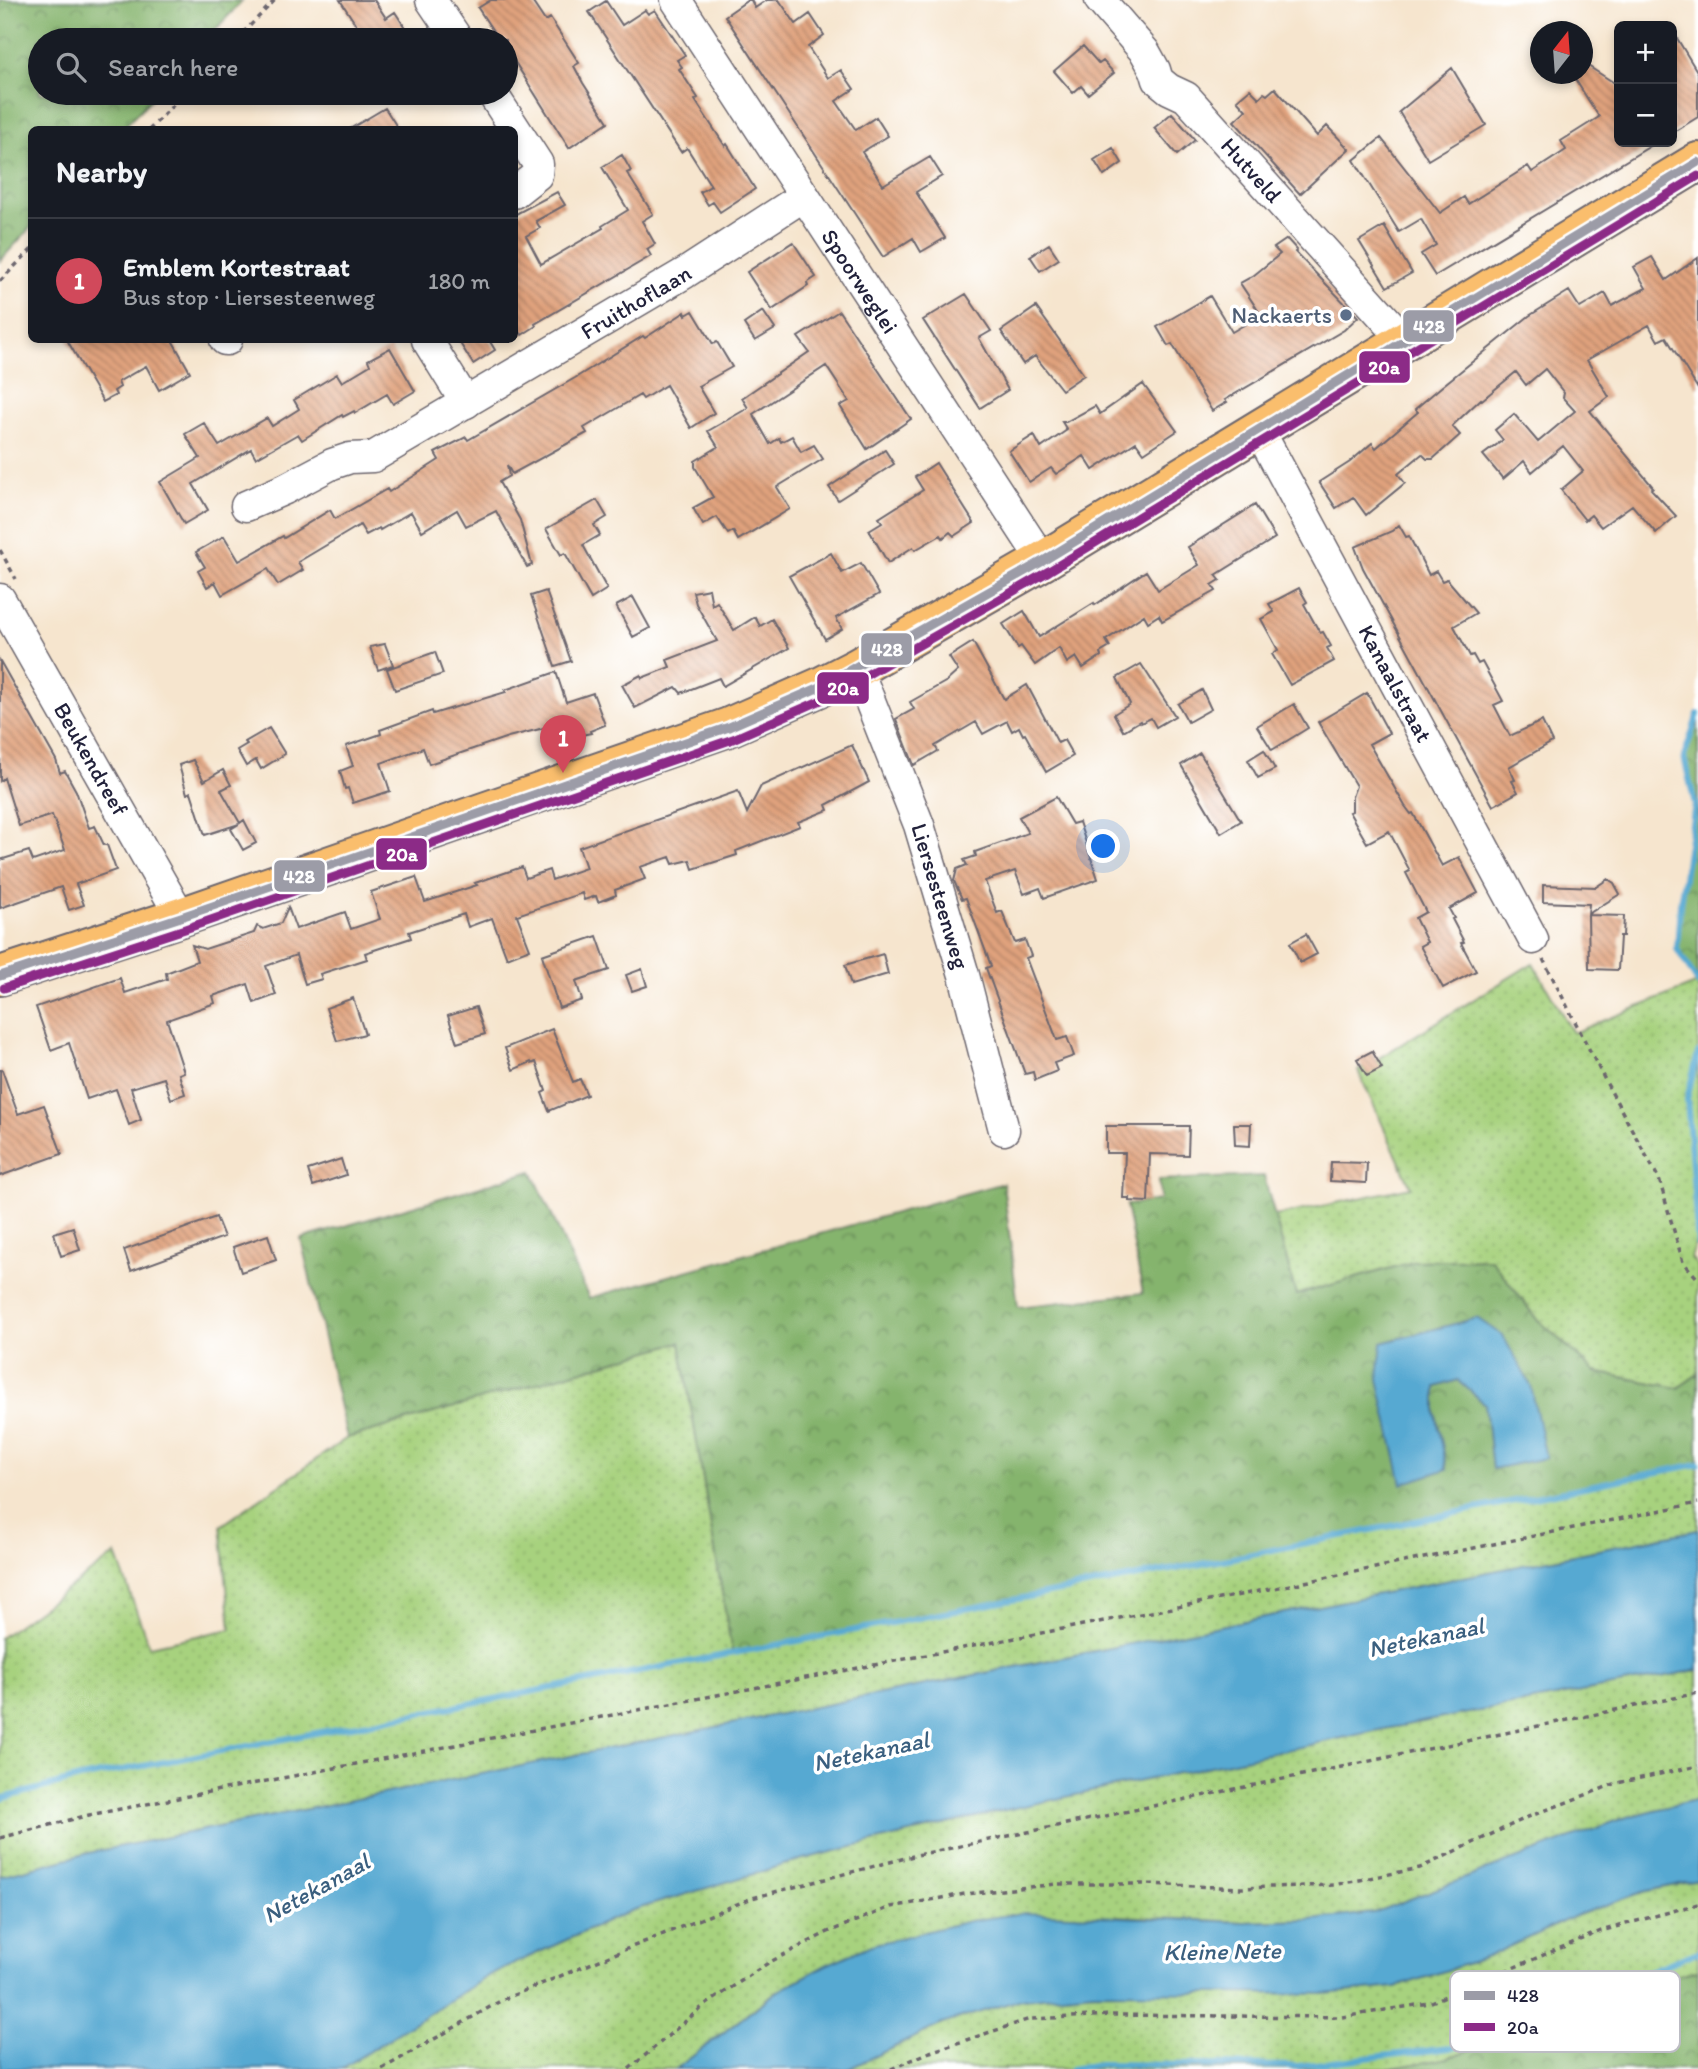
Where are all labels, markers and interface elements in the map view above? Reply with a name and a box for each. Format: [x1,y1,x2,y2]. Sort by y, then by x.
north arrow [1530,21,1593,84]
map controls [1614,21,1677,147]
button: + [1614,21,1677,84]
search box [28,28,518,105]
icon: search [52,48,90,86]
text: Search here [108,51,238,83]
button: − [1614,84,1677,147]
street label: Hutveld [1215,132,1288,209]
text: Nearby [56,153,147,190]
street label: Spoorweglei [816,224,904,339]
text: Emblem Kortestraat [123,251,350,283]
street label: Fruithoflaan [576,259,696,345]
text: 1 [74,267,84,295]
text: 180 m [428,267,490,295]
text: Bus stop · Liersesteenweg [123,283,375,311]
place label: Nackaerts [1232,301,1332,329]
marker: Nackaerts [1338,307,1354,323]
line badge: 428 [1402,309,1455,343]
text: 428 [1413,315,1445,338]
line badge: 20a [1358,350,1411,384]
text: 20a [1368,356,1401,379]
street label: Kanaalstraat [1353,620,1439,747]
line badge: 428 [860,632,913,666]
text: 428 [871,638,903,661]
line badge: 20a [816,671,870,705]
text: 20a [827,677,860,700]
street label: Beukendreef [48,697,134,821]
pin: 1 [540,715,586,773]
street label: Liersesteenweg [905,820,975,972]
your location [1086,829,1120,863]
line badge: 20a [375,837,428,871]
text: 20a [386,843,419,866]
line badge: 428 [273,859,326,893]
text: 428 [283,865,315,888]
water label: Netekanaal [1366,1610,1489,1663]
water label: Netekanaal [811,1724,934,1777]
water label: Netekanaal [258,1846,376,1929]
water label: Kleine Nete [1163,1935,1283,1967]
legend [1450,1971,1680,2052]
text: 428 [1507,1984,1539,2007]
text: 20a [1507,2016,1539,2039]

